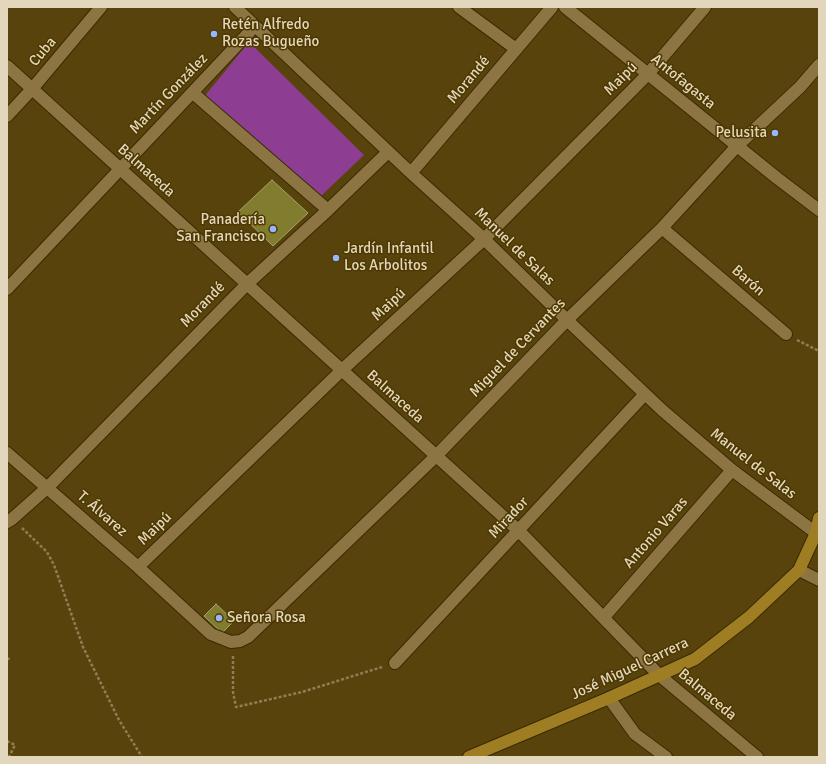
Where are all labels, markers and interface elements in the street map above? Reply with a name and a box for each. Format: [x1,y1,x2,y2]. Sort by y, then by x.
place label: Retén Alfredo Rozas Bugueño [222,16,319,51]
marker: Retén Alfredo Rozas Bugueño [209,29,219,39]
street label: Cuba [26,34,60,70]
street label: Martín González [126,50,212,138]
street label: Antofagasta [647,51,719,113]
street label: Morandé [444,53,494,107]
street label: Maipú [601,59,641,99]
place label: Pelusita [716,124,767,142]
marker: Pelusita [770,128,780,138]
street label: Balmaceda [114,141,178,201]
street label: Manuel de Salas [470,204,558,290]
place label: Panadería San Francisco [176,211,265,246]
marker: Panadería San Francisco [268,224,278,234]
place label: Jardín Infantil Los Arbolitos [344,240,434,275]
marker: Jardín Infantil Los Arbolitos [331,253,341,263]
street label: Barón [728,262,768,300]
street label: Morandé [177,278,229,332]
street label: Maipú [368,285,410,325]
street label: Miguel de Cervantes [466,295,570,401]
street label: Balmaceda [363,367,427,427]
street label: Manuel de Salas [706,425,800,503]
street label: T. Álvarez [73,487,131,541]
street label: Mirador [485,493,533,543]
street label: Antonio Varas [620,494,692,572]
street label: Maipú [134,509,176,549]
place label: Señora Rosa [227,609,306,627]
marker: Señora Rosa [214,613,224,623]
street label: José Miguel Carrera [569,634,691,704]
street label: Balmaceda [674,665,740,725]

